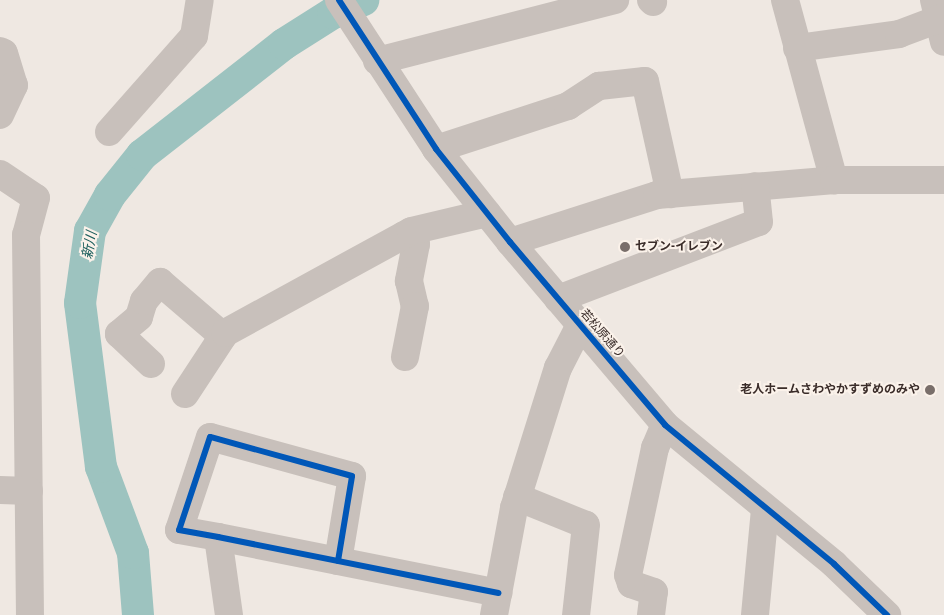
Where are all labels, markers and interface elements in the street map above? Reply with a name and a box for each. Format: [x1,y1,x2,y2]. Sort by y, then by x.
water label: 新川 [78,230,100,260]
place label: セブン-イレブン [635,240,723,254]
marker: セブン-イレブン [619,241,631,253]
street label: 若松原通り [577,307,627,361]
place label: 老人ホームさわやかすずめのみや [740,383,920,397]
marker: 老人ホームさわやかすずめのみや [924,384,936,396]

